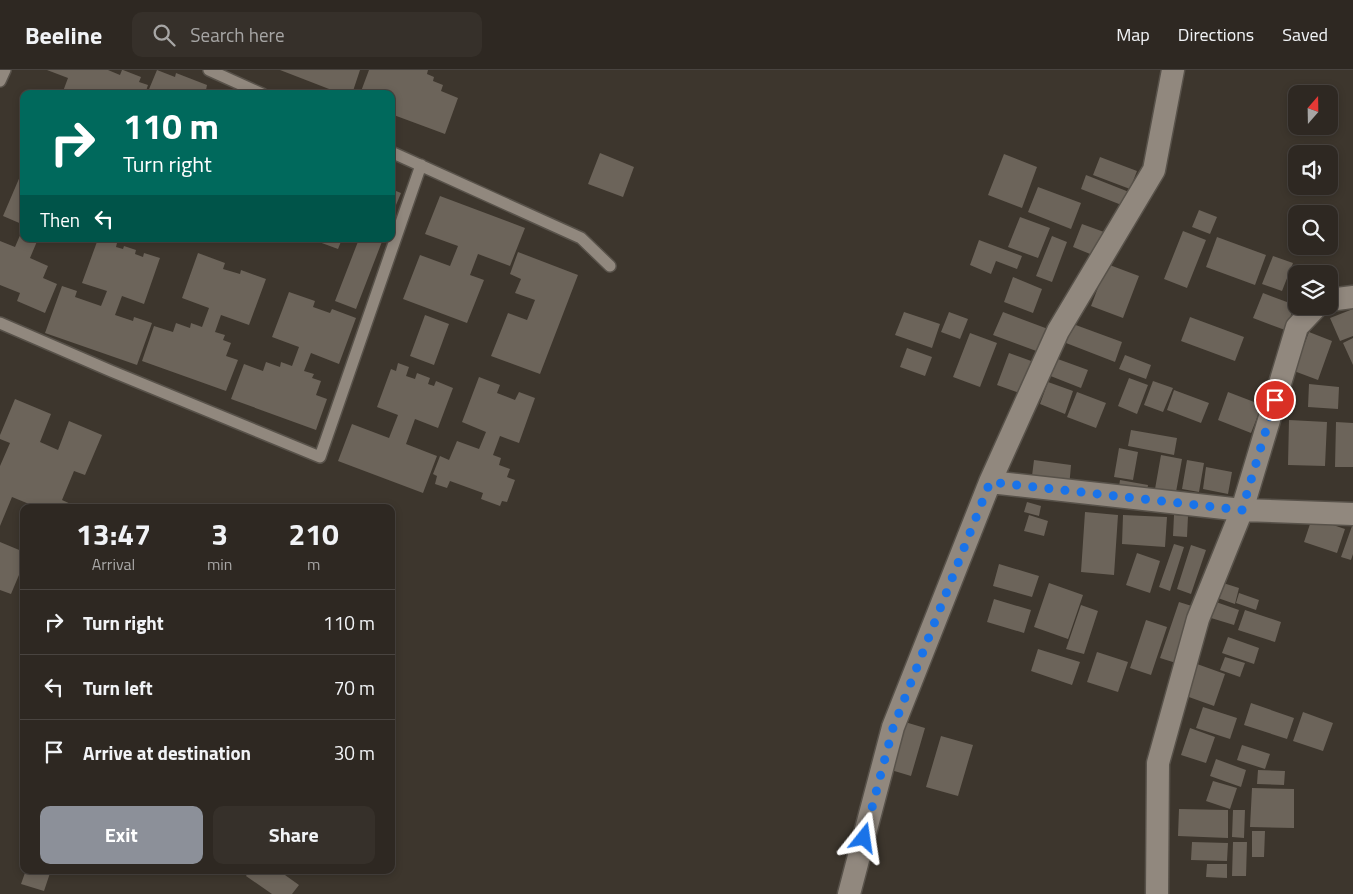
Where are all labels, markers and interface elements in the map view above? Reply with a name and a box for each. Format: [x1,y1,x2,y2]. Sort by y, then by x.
search box [132,12,482,57]
text: Beeline [25,17,102,53]
text: Search here [190,20,285,49]
icon: search [150,21,178,49]
text: Map [1116,21,1150,48]
text: Directions [1178,21,1254,48]
text: Saved [1282,21,1328,48]
north arrow [1288,85,1338,135]
map controls [1288,85,1338,315]
text: 110 m [123,99,219,153]
icon: right [40,110,105,175]
button: sound [1288,145,1338,195]
text: Turn right [123,147,212,181]
text: Then [40,205,80,234]
icon: left [90,205,118,233]
button: search [1288,205,1338,255]
button: layers [1288,265,1338,315]
pin [1254,379,1296,421]
icon: arrive [1261,386,1289,414]
text: 13:47 [76,511,151,557]
text: 3 [211,511,228,557]
text: 210 [289,511,339,557]
text: Arrival [92,552,135,576]
text: min [207,552,232,576]
text: m [307,552,320,576]
icon: right [40,608,68,636]
text: Turn right [83,608,164,637]
text: 110 m [323,608,375,637]
icon: left [40,673,68,701]
text: Turn left [83,673,153,702]
text: 70 m [334,673,375,702]
icon: arrive [40,738,68,766]
text: Arrive at destination [83,738,251,767]
text: 30 m [334,738,375,767]
button: Exit [40,806,203,864]
button: Share [213,806,375,864]
position arrow [837,811,889,863]

